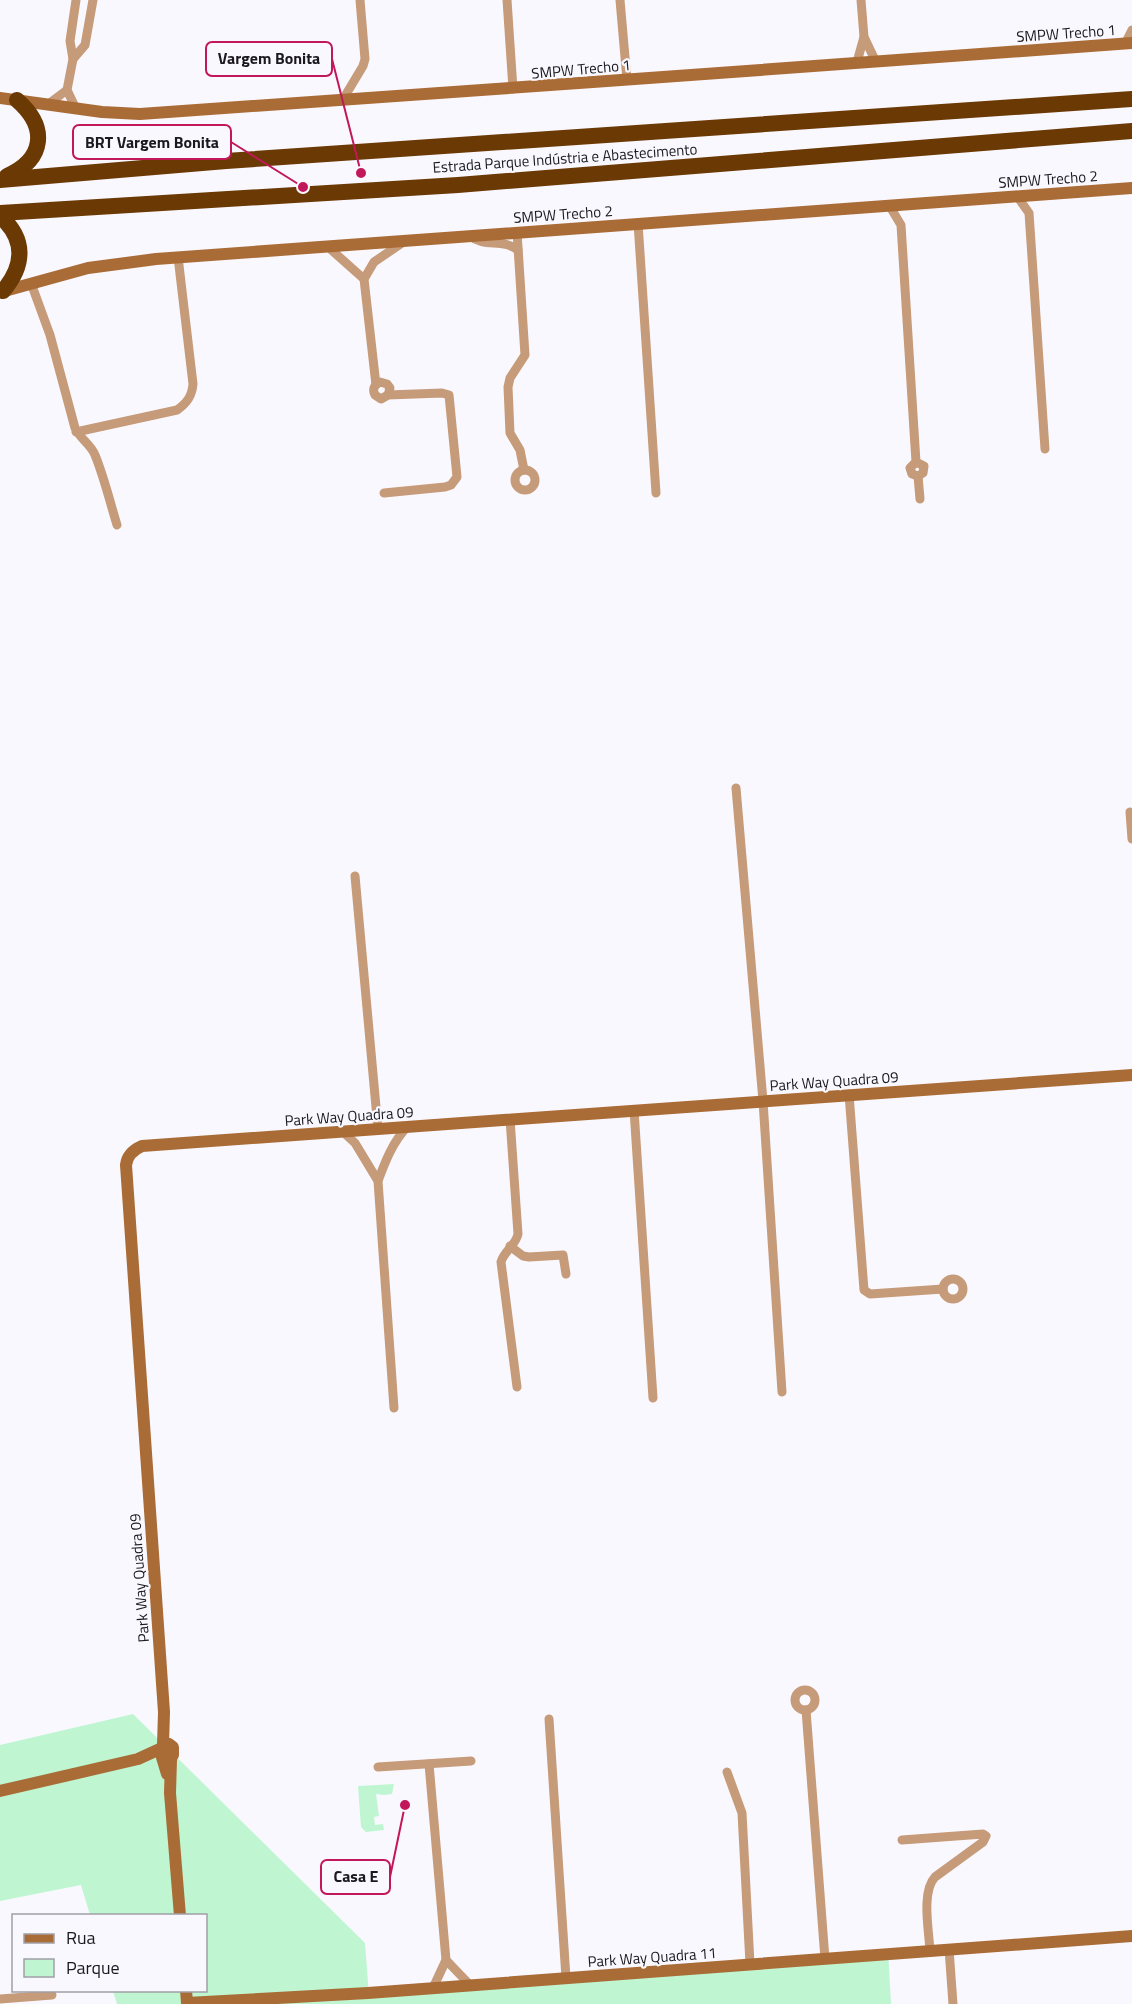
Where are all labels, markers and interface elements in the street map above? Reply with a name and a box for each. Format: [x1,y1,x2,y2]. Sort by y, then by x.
street label: SMPW Trecho 1 [1015,18,1117,48]
callout: Vargem Bonita [206,42,332,76]
text: Vargem Bonita [218,46,320,70]
street label: SMPW Trecho 1 [530,53,632,85]
callout: BRT Vargem Bonita [73,125,231,159]
text: BRT Vargem Bonita [85,130,219,154]
street label: Estrada Parque Indústria e Abastecimento [432,137,698,179]
street label: SMPW Trecho 2 [997,164,1099,194]
street label: SMPW Trecho 2 [512,199,614,229]
street label: Park Way Quadra 09 [769,1065,899,1097]
street label: Park Way Quadra 09 [284,1100,414,1132]
street label: Park Way Quadra 09 [123,1513,155,1643]
callout: Casa E [321,1860,390,1894]
text: Casa E [334,1864,379,1888]
legend [12,1914,207,1992]
text: Rua [66,1924,96,1951]
street label: Park Way Quadra 11 [587,1941,717,1973]
text: Parque [66,1954,120,1981]

